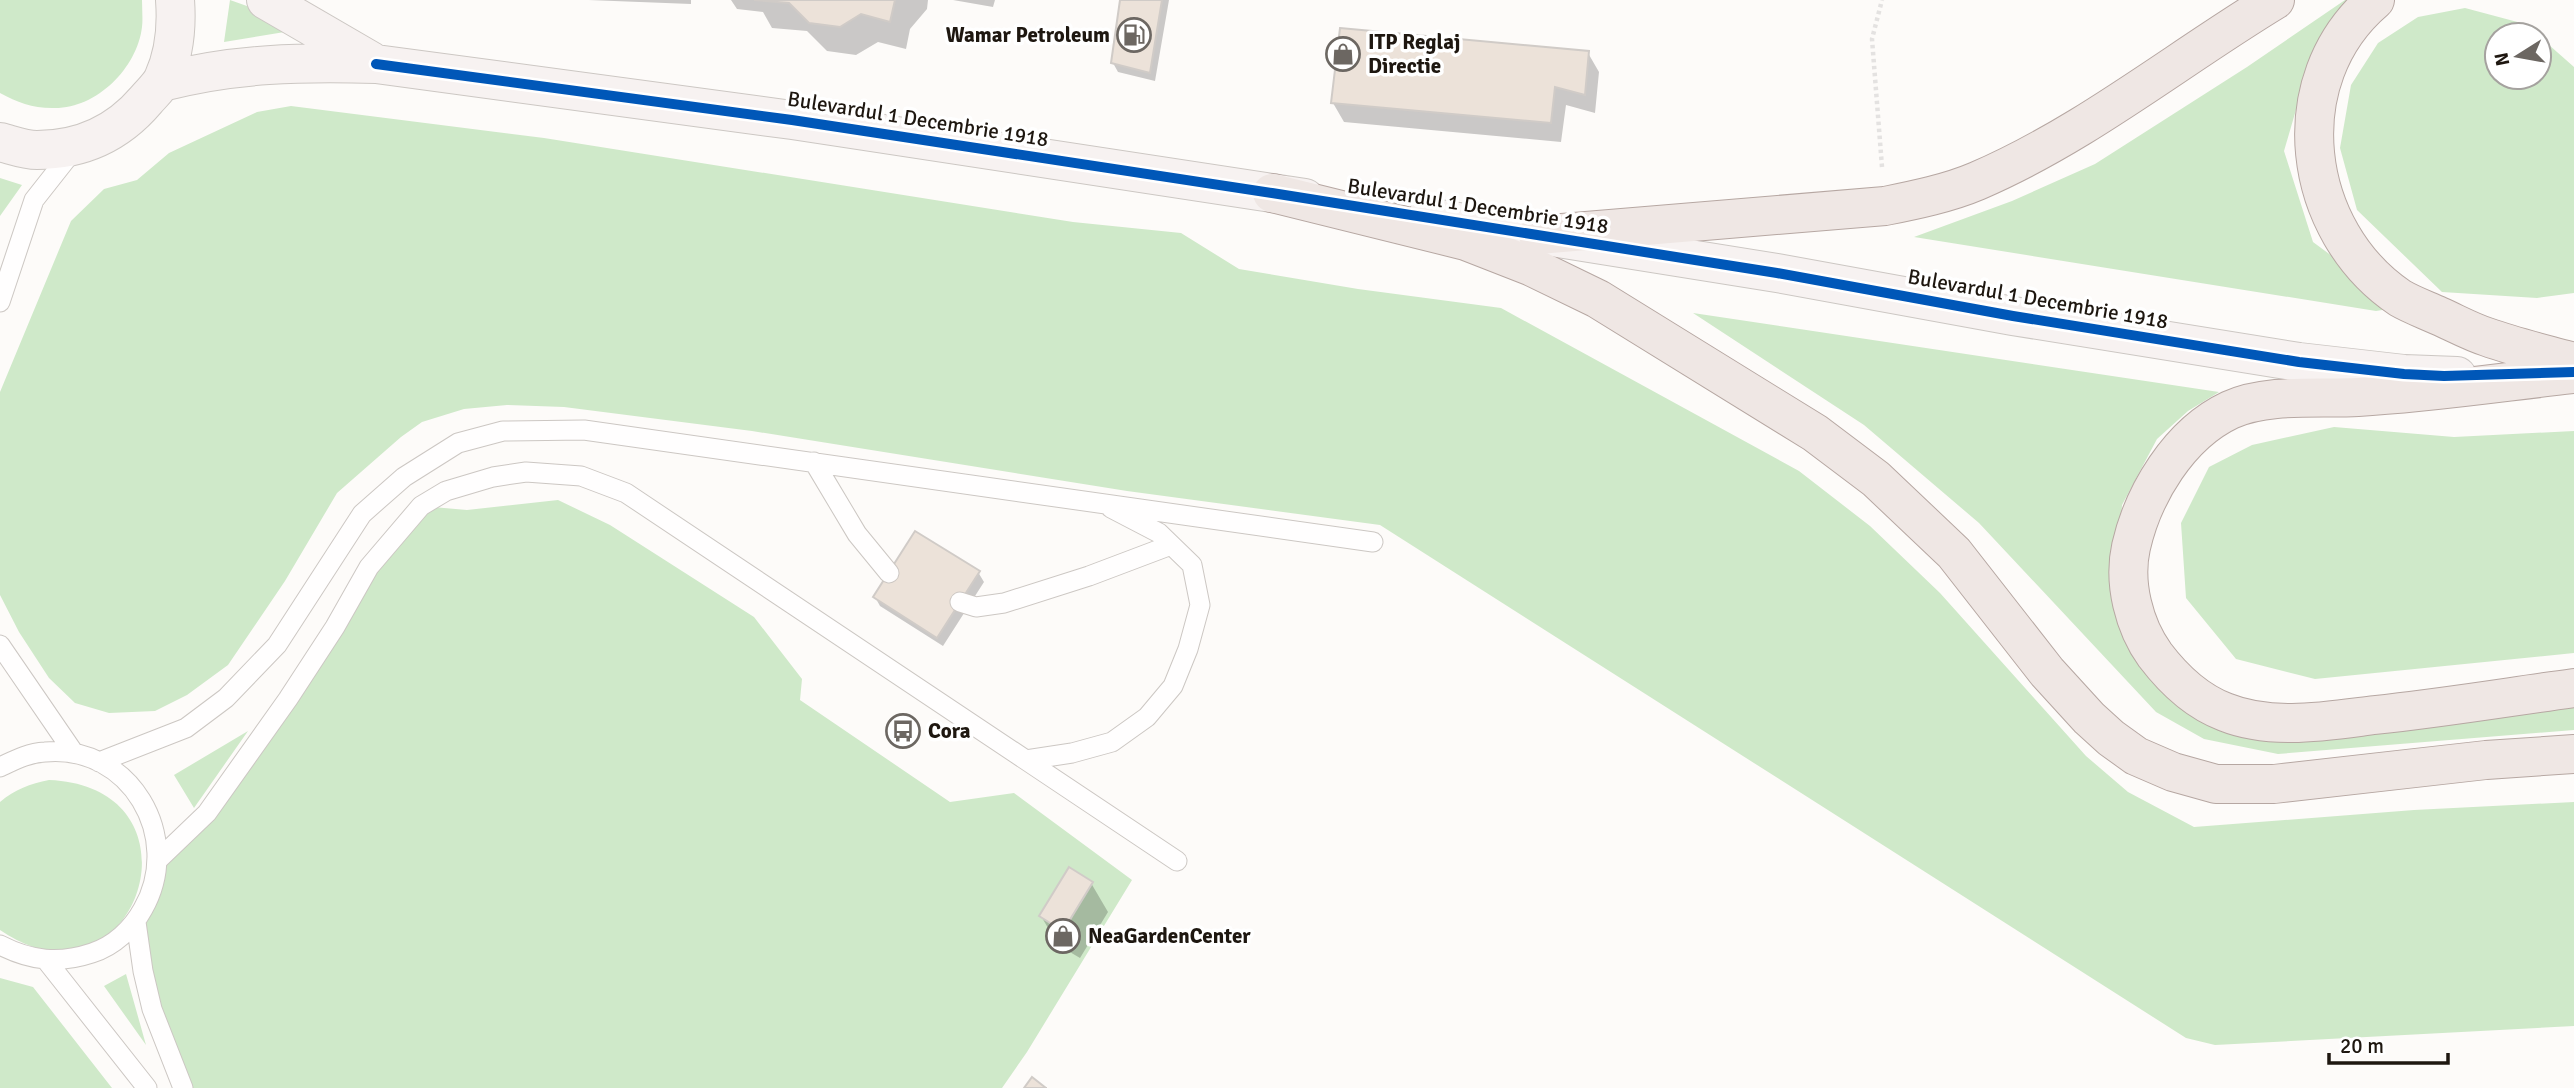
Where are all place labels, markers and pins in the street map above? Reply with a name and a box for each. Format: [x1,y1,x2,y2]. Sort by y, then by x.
fuel station icon: Wamar Petroleum [1115,16,1153,54]
place label: Wamar Petroleum [946,22,1110,48]
place label: ITP Reglaj Directie [1368,29,1460,79]
shop icon: ITP Reglaj Directie [1324,35,1362,73]
bus stop icon: Cora [884,712,922,750]
place label: Cora [928,718,971,744]
shop icon: NeaGardenCenter [1044,917,1082,955]
place label: NeaGardenCenter [1088,923,1251,949]

